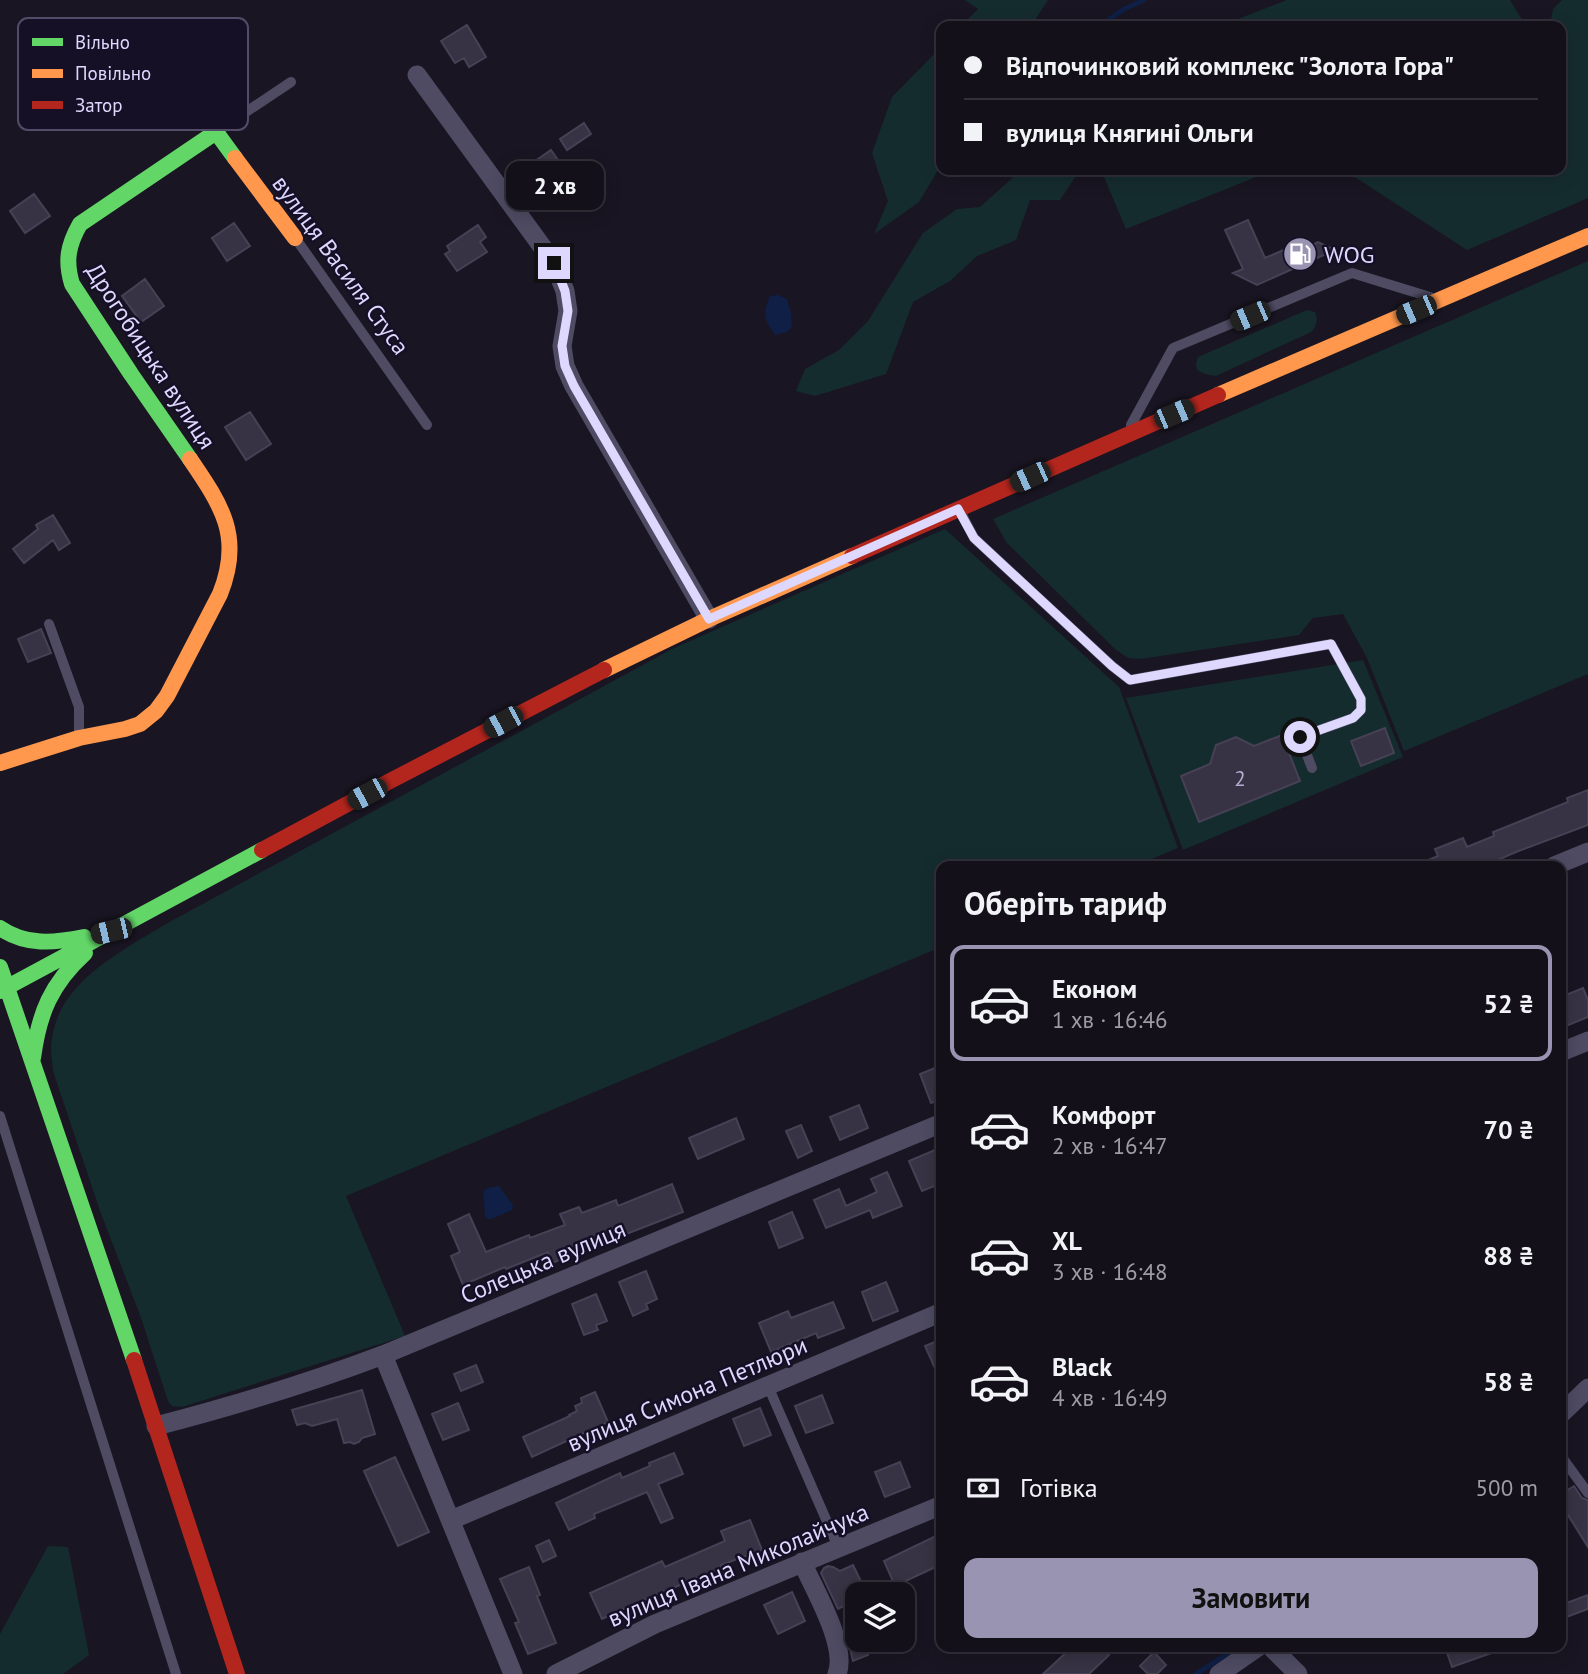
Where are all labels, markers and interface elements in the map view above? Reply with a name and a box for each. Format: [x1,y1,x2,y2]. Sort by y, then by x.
legend [18,18,248,130]
text: Вільно [75,30,130,54]
text: Відпочинковий комплекс "Золота Гора" [1006,49,1454,82]
text: Повільно [75,61,151,85]
text: Затор [75,93,122,117]
text: вулиця Княгині Ольги [1006,116,1254,149]
callout: 2 хв [505,162,603,210]
street label: вулиця Василя Стуса [265,169,417,361]
text: 2 хв [534,171,576,200]
fuel station icon: WOG [1281,235,1319,273]
place label: WOG [1324,239,1375,270]
route end [538,247,570,279]
street label: Дрогобицька вулиця [79,257,223,455]
car [1393,292,1440,328]
car [1227,298,1274,334]
car [1151,396,1198,432]
car [1007,459,1054,495]
car [480,703,527,741]
route start [1284,721,1316,753]
house number: 2 [1234,765,1246,792]
car [344,775,391,813]
text: Оберіть тариф [964,882,1167,924]
car [89,916,134,946]
icon: car [968,972,1031,1035]
text: Економ [1052,972,1137,1005]
text: 52 ₴ [1483,987,1534,1020]
text: 1 хв · 16:46 [1052,1005,1168,1034]
icon: car [968,1098,1031,1161]
text: Комфорт [1052,1098,1155,1131]
text: 70 ₴ [1483,1113,1534,1146]
text: 2 хв · 16:47 [1052,1131,1168,1160]
street label: Солецька вулиця [456,1213,630,1311]
icon: car [968,1224,1031,1287]
text: XL [1052,1224,1082,1257]
text: 88 ₴ [1483,1239,1534,1272]
text: 3 хв · 16:48 [1052,1257,1168,1286]
street label: вулиця Симона Петлюри [562,1329,812,1459]
icon: car [968,1350,1031,1413]
text: Black [1052,1350,1112,1383]
text: 58 ₴ [1483,1365,1534,1398]
text: 4 хв · 16:49 [1052,1383,1168,1412]
icon: cash [964,1469,1002,1507]
text: Готівка [1020,1471,1098,1504]
text: 500 m [1476,1473,1538,1502]
street label: вулиця Івана Миколайчука [603,1496,873,1634]
button: Замовити [964,1558,1538,1638]
map controls [845,1582,915,1652]
button: layers [845,1582,915,1652]

